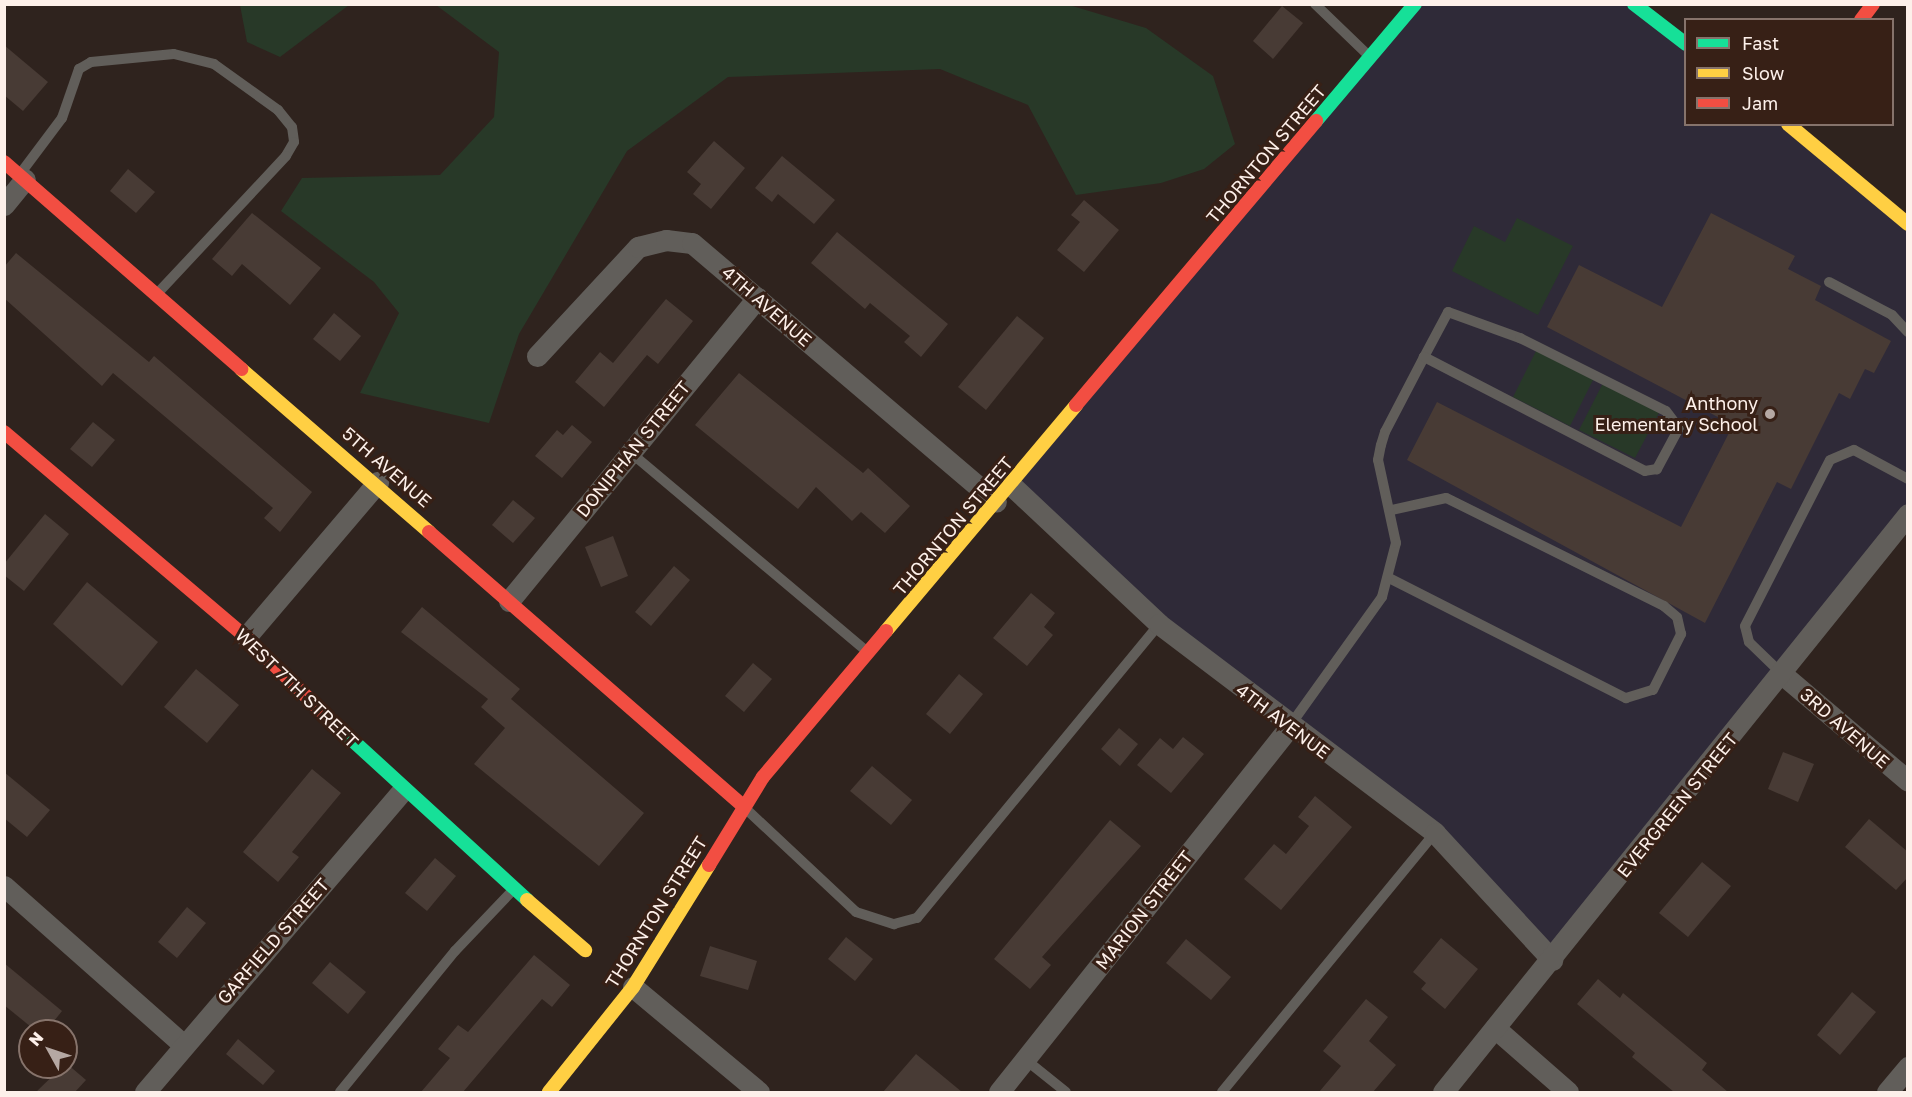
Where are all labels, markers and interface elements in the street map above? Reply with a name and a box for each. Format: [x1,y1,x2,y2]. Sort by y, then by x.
legend [1684,18,1894,126]
text: Fast [1742,32,1779,54]
text: Slow [1742,62,1784,84]
street label: THORNTON STREET [1202,80,1330,228]
text: Jam [1742,92,1778,114]
street label: 4TH AVENUE [718,261,816,351]
street label: DONIPHAN STREET [571,377,695,521]
place label: Anthony Elementary School [1594,393,1758,436]
marker: Anthony Elementary School [1763,407,1777,421]
street label: 5TH AVENUE [338,422,436,512]
street label: THORNTON STREET [889,452,1017,600]
street label: WEST 7TH STREET [231,624,363,752]
street label: 4TH AVENUE [1232,679,1334,763]
street label: 3RD AVENUE [1796,683,1894,773]
street label: EVERGREEN STREET [1612,728,1742,882]
street label: THORNTON STREET [601,832,711,992]
street label: MARION STREET [1091,846,1197,974]
street label: GARFIELD STREET [213,874,333,1008]
north arrow [18,1019,78,1079]
text: N [24,1028,47,1050]

